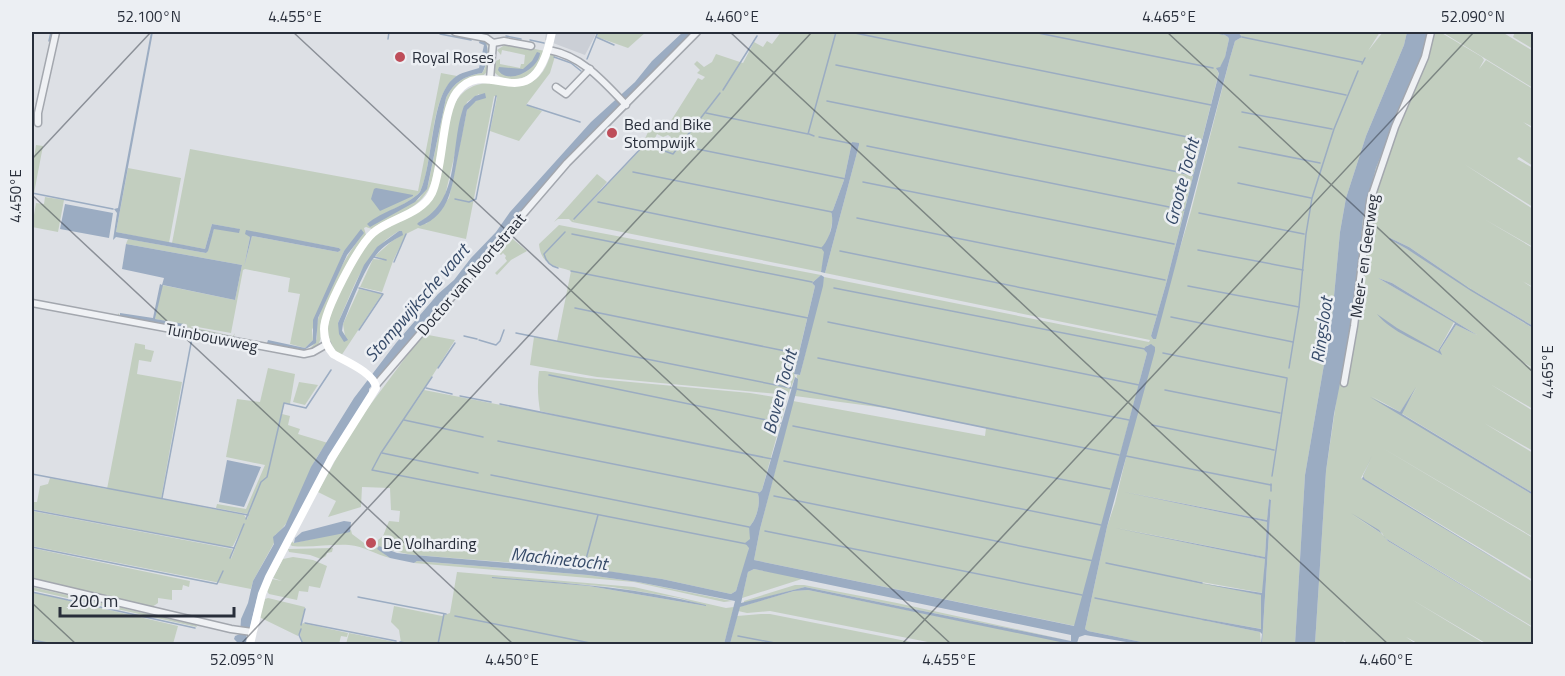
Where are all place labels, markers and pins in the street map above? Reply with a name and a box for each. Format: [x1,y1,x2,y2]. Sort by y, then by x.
place label: Royal Roses [412,45,494,69]
marker: Royal Roses [393,50,407,64]
place label: Bed and Bike Stompwijk [624,112,711,154]
marker: Bed and Bike Stompwijk [605,126,619,140]
place label: De Volharding [383,531,477,555]
marker: De Volharding [364,536,378,550]

